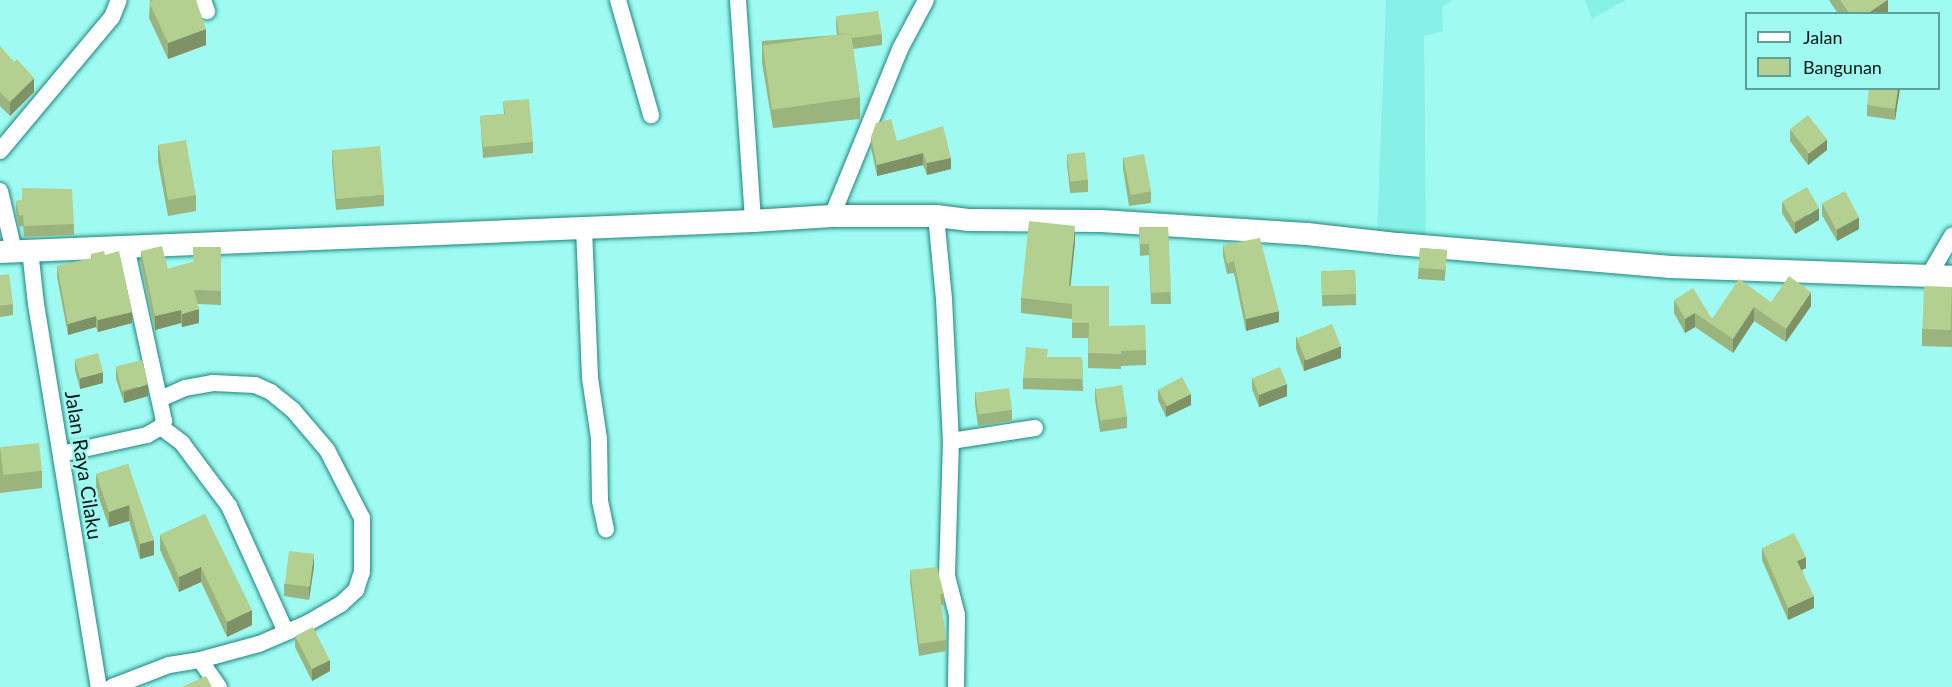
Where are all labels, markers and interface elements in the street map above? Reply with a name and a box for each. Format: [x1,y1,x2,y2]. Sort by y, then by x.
legend [1745,12,1940,90]
text: Jalan [1803,26,1842,48]
text: Bangunan [1803,56,1882,78]
street label: Jalan Raya Cilaku [60,389,108,541]

